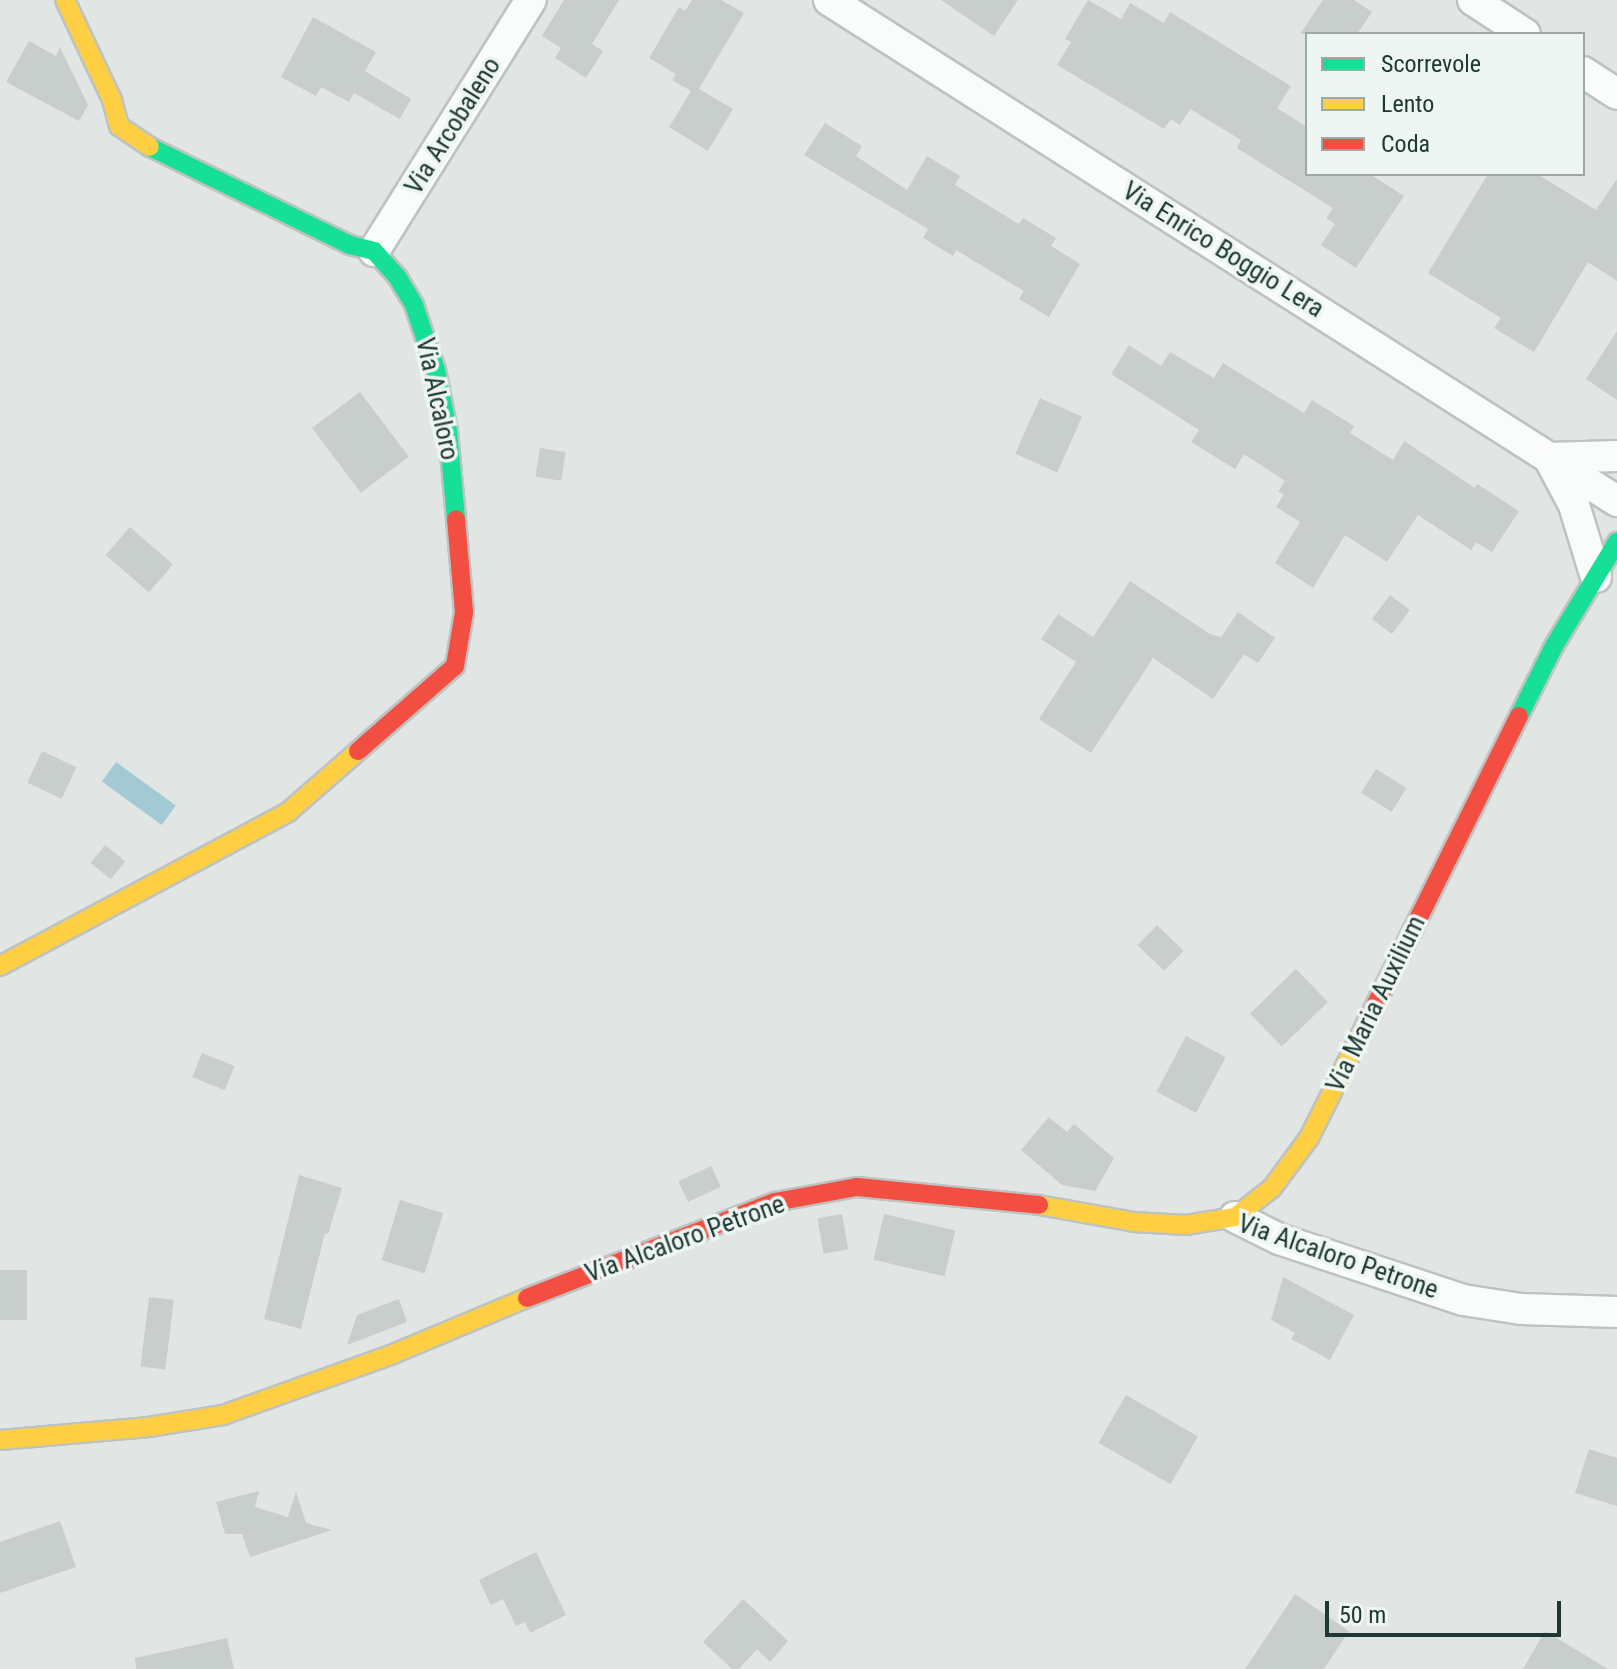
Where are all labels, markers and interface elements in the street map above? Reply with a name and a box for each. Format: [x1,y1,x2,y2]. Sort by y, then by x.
legend [1305,32,1585,176]
text: Scorrevole [1381,50,1481,78]
street label: Via Arcobaleno [398,52,508,200]
text: Lento [1381,90,1434,118]
text: Coda [1381,130,1430,158]
street label: Via Enrico Boggio Lera [1116,175,1330,325]
street label: Via Alcaloro [409,335,465,463]
street label: Via Maria Auxilium [1320,911,1432,1097]
street label: Via Alcaloro Petrone [581,1188,789,1290]
street label: Via Alcaloro Petrone [1234,1208,1442,1306]
scale bar [1329,1585,1565,1635]
text: 50 m [1339,1601,1386,1629]

